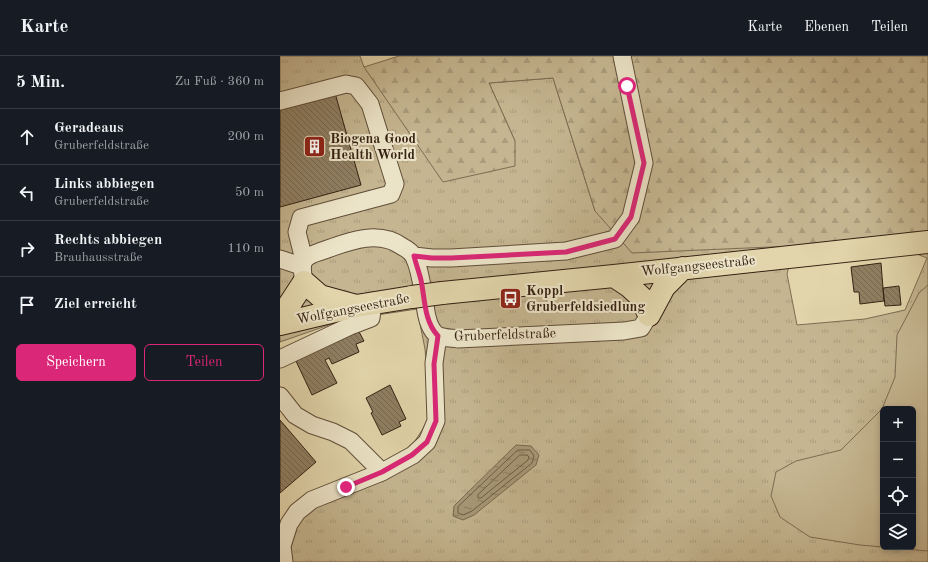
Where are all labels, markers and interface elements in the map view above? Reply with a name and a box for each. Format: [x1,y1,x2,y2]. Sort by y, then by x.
text: Karte [20,18,68,37]
text: Karte [748,20,782,34]
text: Ebenen [804,20,849,34]
text: Teilen [871,20,908,34]
text: 5 Min. [16,74,65,91]
text: Zu Fuß · 360 m [175,75,264,88]
route start [618,77,636,95]
text: Geradeaus [54,121,123,136]
icon: ahead [16,126,38,148]
text: 200 m [227,130,264,143]
place label: Biogena Good Health World [330,132,417,162]
building icon: Biogena Good Health World [302,134,328,160]
text: Gruberfeldstraße [54,139,149,152]
text: Links abbiegen [54,177,155,192]
icon: left [16,182,38,204]
text: 50 m [235,186,264,199]
text: Gruberfeldstraße [54,195,149,208]
text: Rechts abbiegen [54,233,162,248]
icon: right [16,238,38,260]
text: 110 m [227,242,264,255]
text: Brauhausstraße [54,251,143,264]
street label: Wolfgangseestraße [640,253,756,279]
place label: Koppl Gruberfeldsiedlung [526,284,645,314]
bus stop icon: Koppl Gruberfeldsiedlung [497,286,523,312]
street label: Wolfgangseestraße [295,291,411,327]
icon: arrive [16,294,38,316]
text: Ziel erreicht [54,297,137,312]
street label: Gruberfeldstraße [454,326,556,344]
button: Speichern [16,344,136,381]
button: Teilen [144,344,264,381]
map controls [880,406,916,550]
button: + [880,406,916,442]
button: − [880,442,916,478]
route end [337,478,355,496]
button: locate [880,478,916,514]
button: layers [880,514,916,550]

